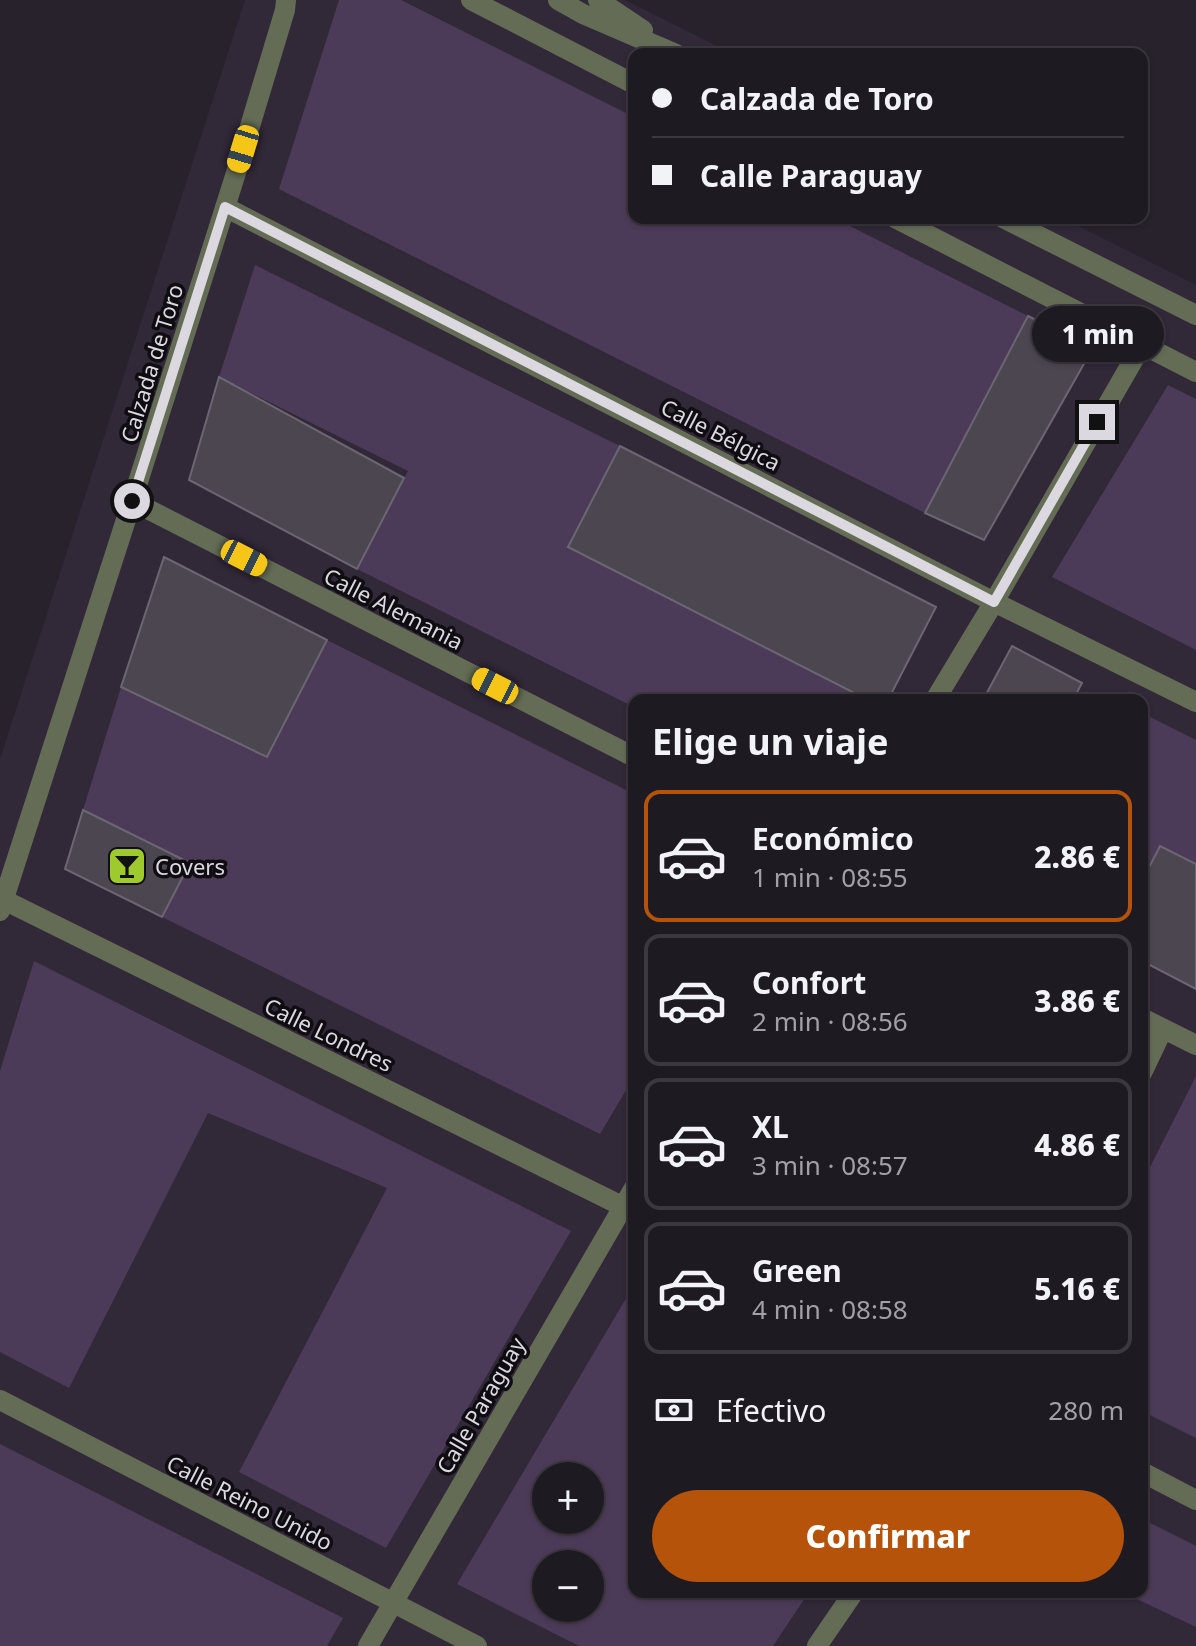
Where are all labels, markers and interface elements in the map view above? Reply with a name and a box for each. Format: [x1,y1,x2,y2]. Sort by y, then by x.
text: Calzada de Toro [700,78,934,119]
car [225,123,261,175]
text: Calle Paraguay [700,155,922,196]
street label: Calzada de Toro [113,280,189,446]
callout: 1 min [1031,306,1163,362]
text: 1 min [1062,316,1134,352]
street label: Calle Bélgica [656,391,786,477]
route end [1079,404,1115,440]
route start [114,483,150,519]
car [217,536,271,580]
street label: Calle Alemania [319,560,469,656]
car [468,664,522,708]
text: Elige un viaje [652,717,889,766]
text: Económico [752,818,914,859]
icon: car [656,820,728,892]
text: 2.86 € [1034,836,1120,877]
bar icon: Covers [106,845,148,887]
place label: Covers [155,851,225,881]
text: 1 min · 08:55 [752,859,908,895]
text: Confort [752,962,866,1003]
icon: car [656,964,728,1036]
text: 3.86 € [1034,980,1120,1021]
street label: Calle Londres [260,990,398,1078]
text: 2 min · 08:56 [752,1003,908,1039]
text: XL [752,1106,789,1147]
icon: car [656,1108,728,1180]
text: 4.86 € [1034,1124,1120,1165]
text: 3 min · 08:57 [752,1147,908,1183]
text: Green [752,1250,842,1291]
icon: car [656,1252,728,1324]
text: 5.16 € [1034,1268,1120,1309]
text: 4 min · 08:58 [752,1291,908,1327]
street label: Calle Paraguay [429,1331,532,1479]
icon: cash [652,1388,696,1432]
text: Efectivo [716,1390,826,1431]
text: 280 m [1048,1392,1124,1428]
street label: Calle Reino Unido [162,1447,338,1557]
map controls [532,1462,604,1622]
button: + [532,1462,604,1534]
button: Confirmar [652,1490,1124,1582]
button: − [532,1550,604,1622]

